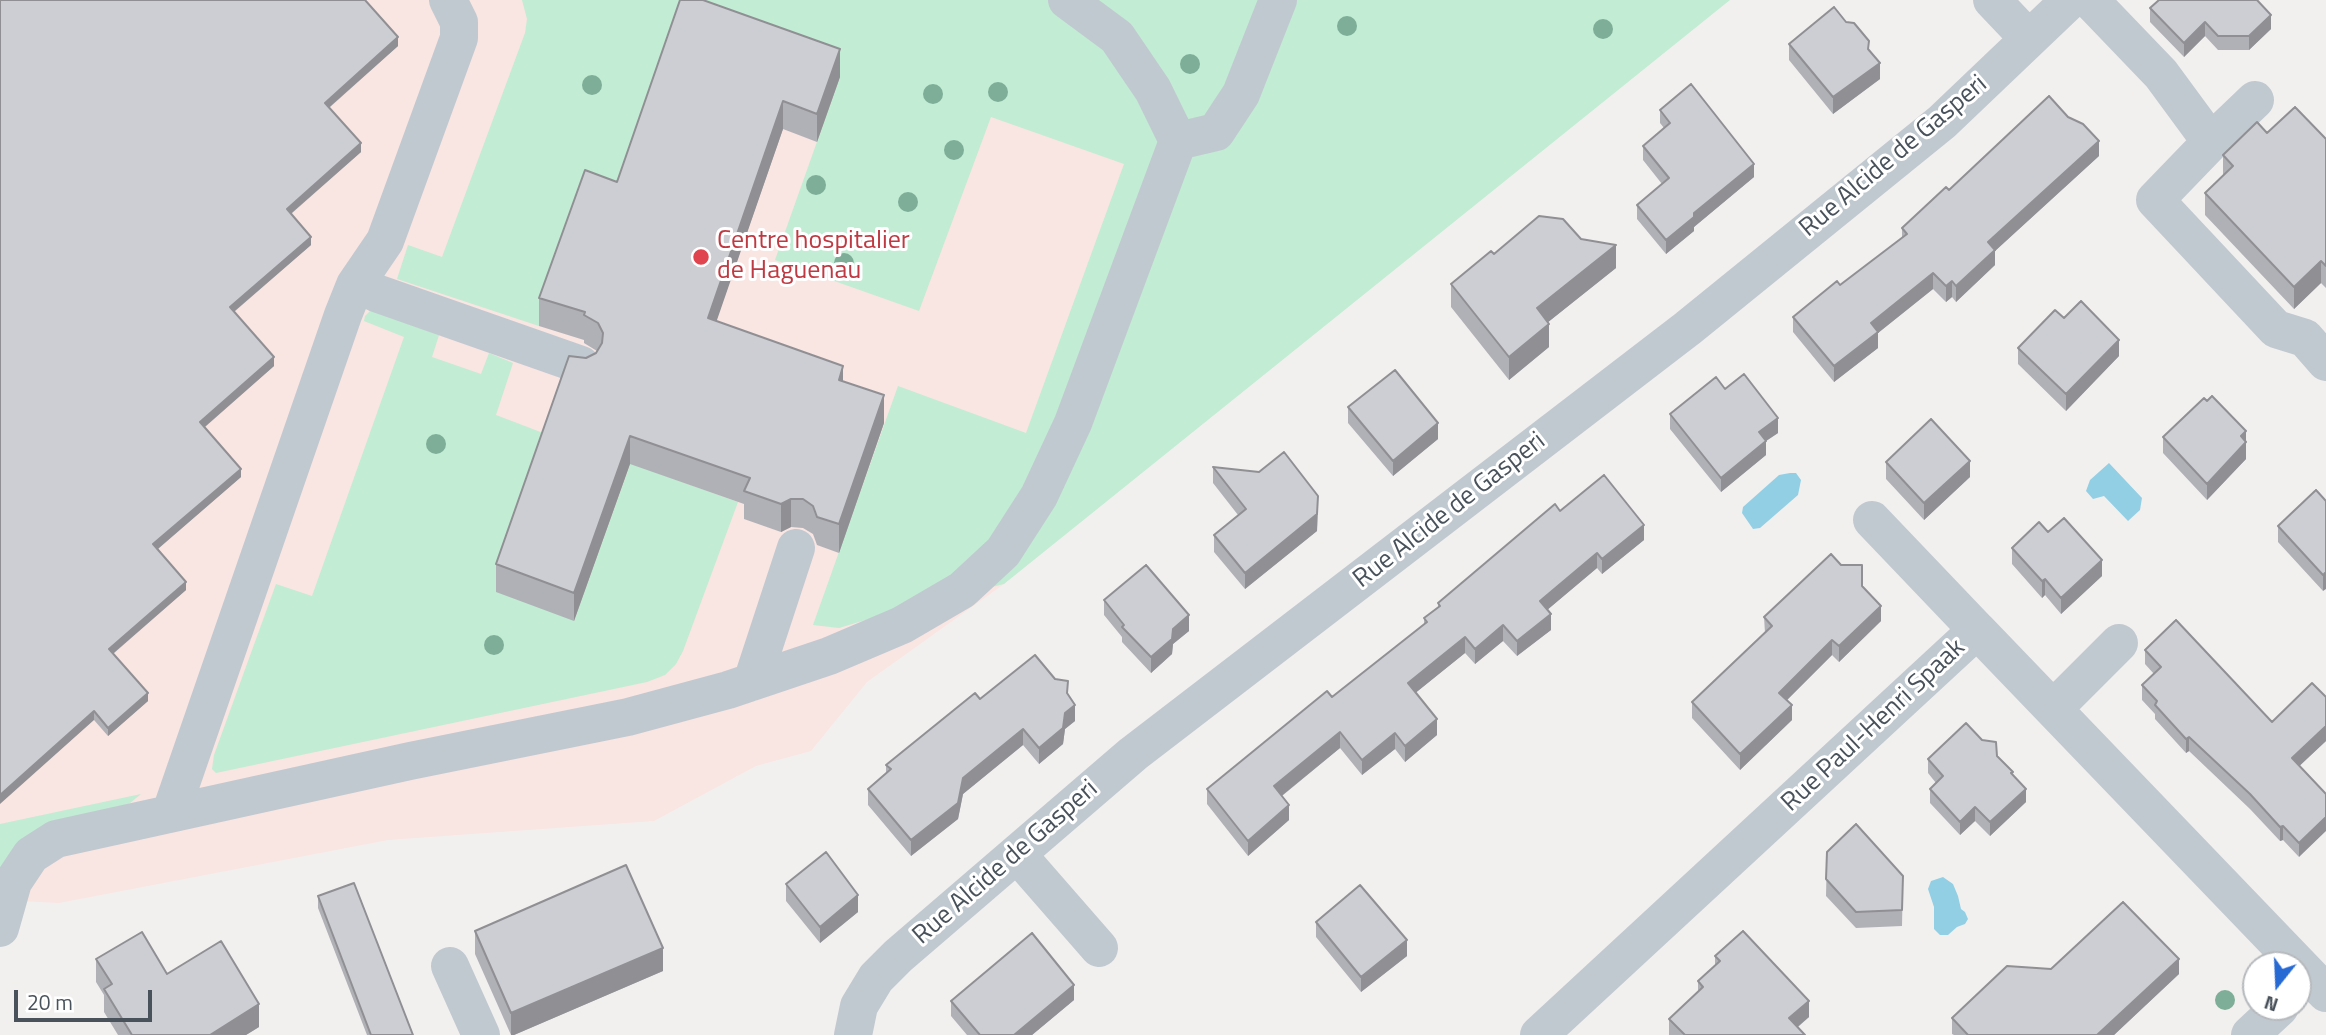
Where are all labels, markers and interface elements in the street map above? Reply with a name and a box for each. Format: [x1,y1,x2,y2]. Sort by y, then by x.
street label: Rue Alcide de Gasperi [1794,70,1994,244]
place label: Centre hospitalier de Haguenau [717,226,910,288]
marker: Centre hospitalier de Haguenau [691,247,711,267]
street label: Rue Alcide de Gasperi [1348,426,1552,596]
street label: Rue Paul-Henri Spaak [1776,633,1972,819]
street label: Rue Alcide de Gasperi [907,774,1105,952]
north arrow [2242,951,2312,1021]
scale bar [18,976,156,1020]
text: 20 m [27,986,73,1018]
text: N [2260,989,2282,1020]

